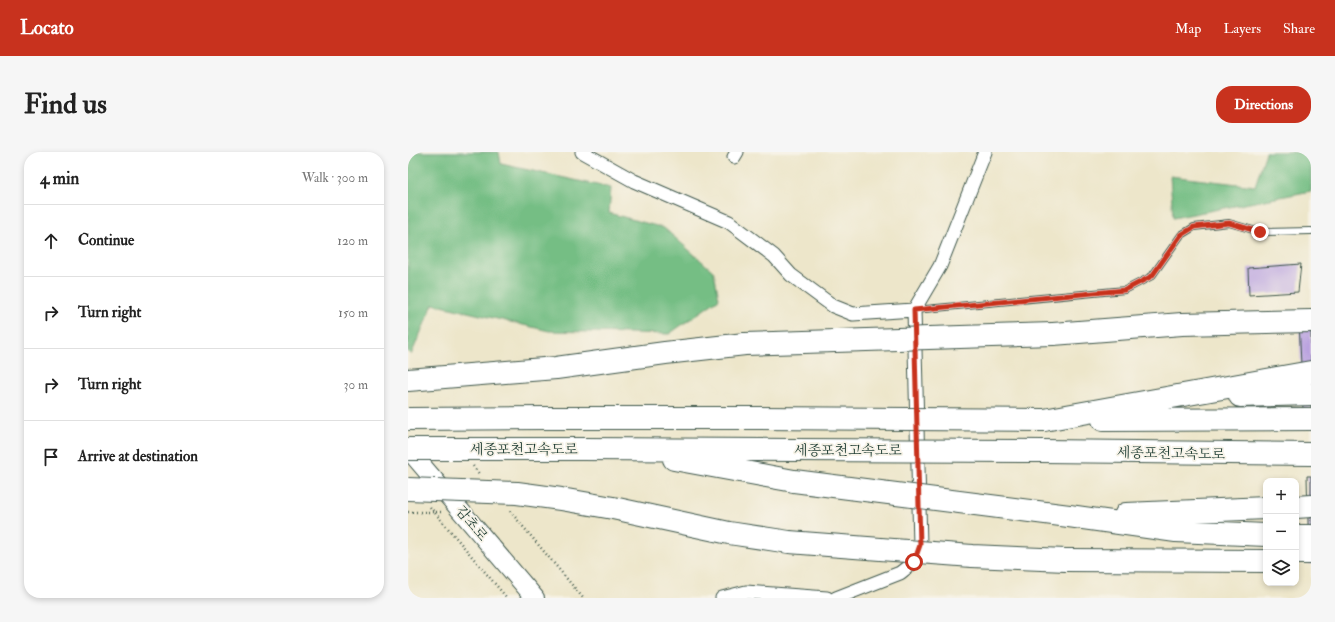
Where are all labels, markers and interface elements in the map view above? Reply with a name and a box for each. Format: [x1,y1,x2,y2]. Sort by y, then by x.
text: Locato [20,16,74,40]
text: Map [1175,20,1201,37]
text: Layers [1223,20,1261,37]
text: Share [1283,20,1315,37]
button: Directions [1216,86,1311,123]
text: Find us [24,87,107,122]
text: 4 min [40,168,79,189]
text: Walk · 300 m [302,170,368,186]
route end [1251,223,1269,241]
icon: ahead [40,230,62,252]
text: Continue [78,231,134,250]
text: 120 m [337,233,368,249]
icon: right [40,302,62,324]
text: Turn right [78,303,141,322]
text: 150 m [338,305,368,321]
icon: right [40,374,62,396]
text: Turn right [78,375,141,394]
text: 30 m [344,377,368,393]
street label: 세종포천고속도로 [470,441,579,458]
street label: 세종포천고속도로 [794,442,903,459]
street label: 세종포천고속도로 [1117,444,1226,463]
icon: arrive [40,446,62,468]
text: Arrive at destination [78,447,198,466]
map controls [1263,478,1299,586]
button: + [1263,478,1299,514]
street label: 감초로 [452,502,491,545]
button: − [1263,514,1299,550]
button: layers [1263,550,1299,586]
route start [905,553,923,571]

